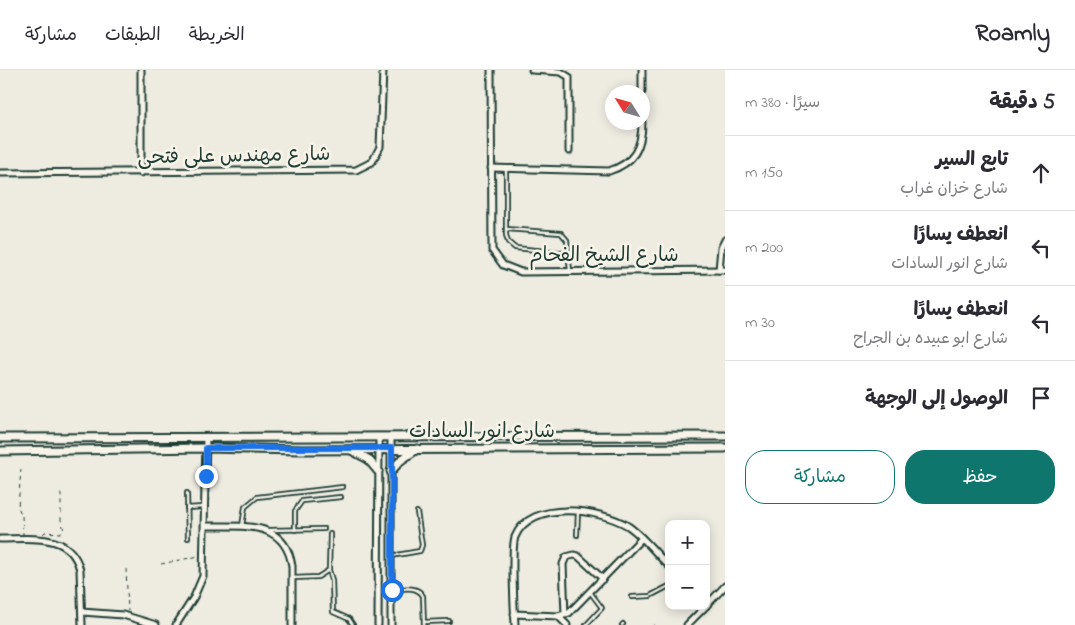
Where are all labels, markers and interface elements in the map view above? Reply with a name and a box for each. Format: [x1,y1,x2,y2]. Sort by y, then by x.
text: Roamly [975,17,1050,52]
text: مشاركة [25,23,77,49]
text: الطبقات [105,23,161,49]
text: الخريطة [189,23,245,49]
north arrow [605,85,650,130]
text: 5 دقيقة [989,88,1055,118]
text: سيرًا · 380 m [745,91,820,115]
street label: شارع مهندس على فتحى [137,141,331,173]
text: تابع السير [936,147,1008,174]
icon: ahead [1027,159,1055,187]
text: 150 m [745,161,783,185]
text: شارع خزان غراب [900,177,1008,201]
text: انعطف يسارًا [913,222,1008,249]
icon: left [1027,234,1055,262]
text: 200 m [745,236,783,260]
street label: شارع الشيخ الفحام [529,242,679,271]
text: شارع انور السادات [891,252,1008,276]
text: انعطف يسارًا [913,297,1008,324]
icon: left [1027,309,1055,337]
text: 30 m [745,311,775,335]
text: شارع ابو عبيده بن الجراح [853,327,1008,351]
icon: arrive [1027,384,1055,412]
text: الوصول إلى الوجهة [865,386,1008,413]
street label: شارع انور السادات [409,418,555,447]
button: مشاركة [745,450,895,504]
button: حفظ [905,450,1055,504]
route end [195,465,218,488]
map controls [665,520,710,610]
button: + [665,520,710,565]
button: − [665,565,710,610]
route start [381,579,404,602]

